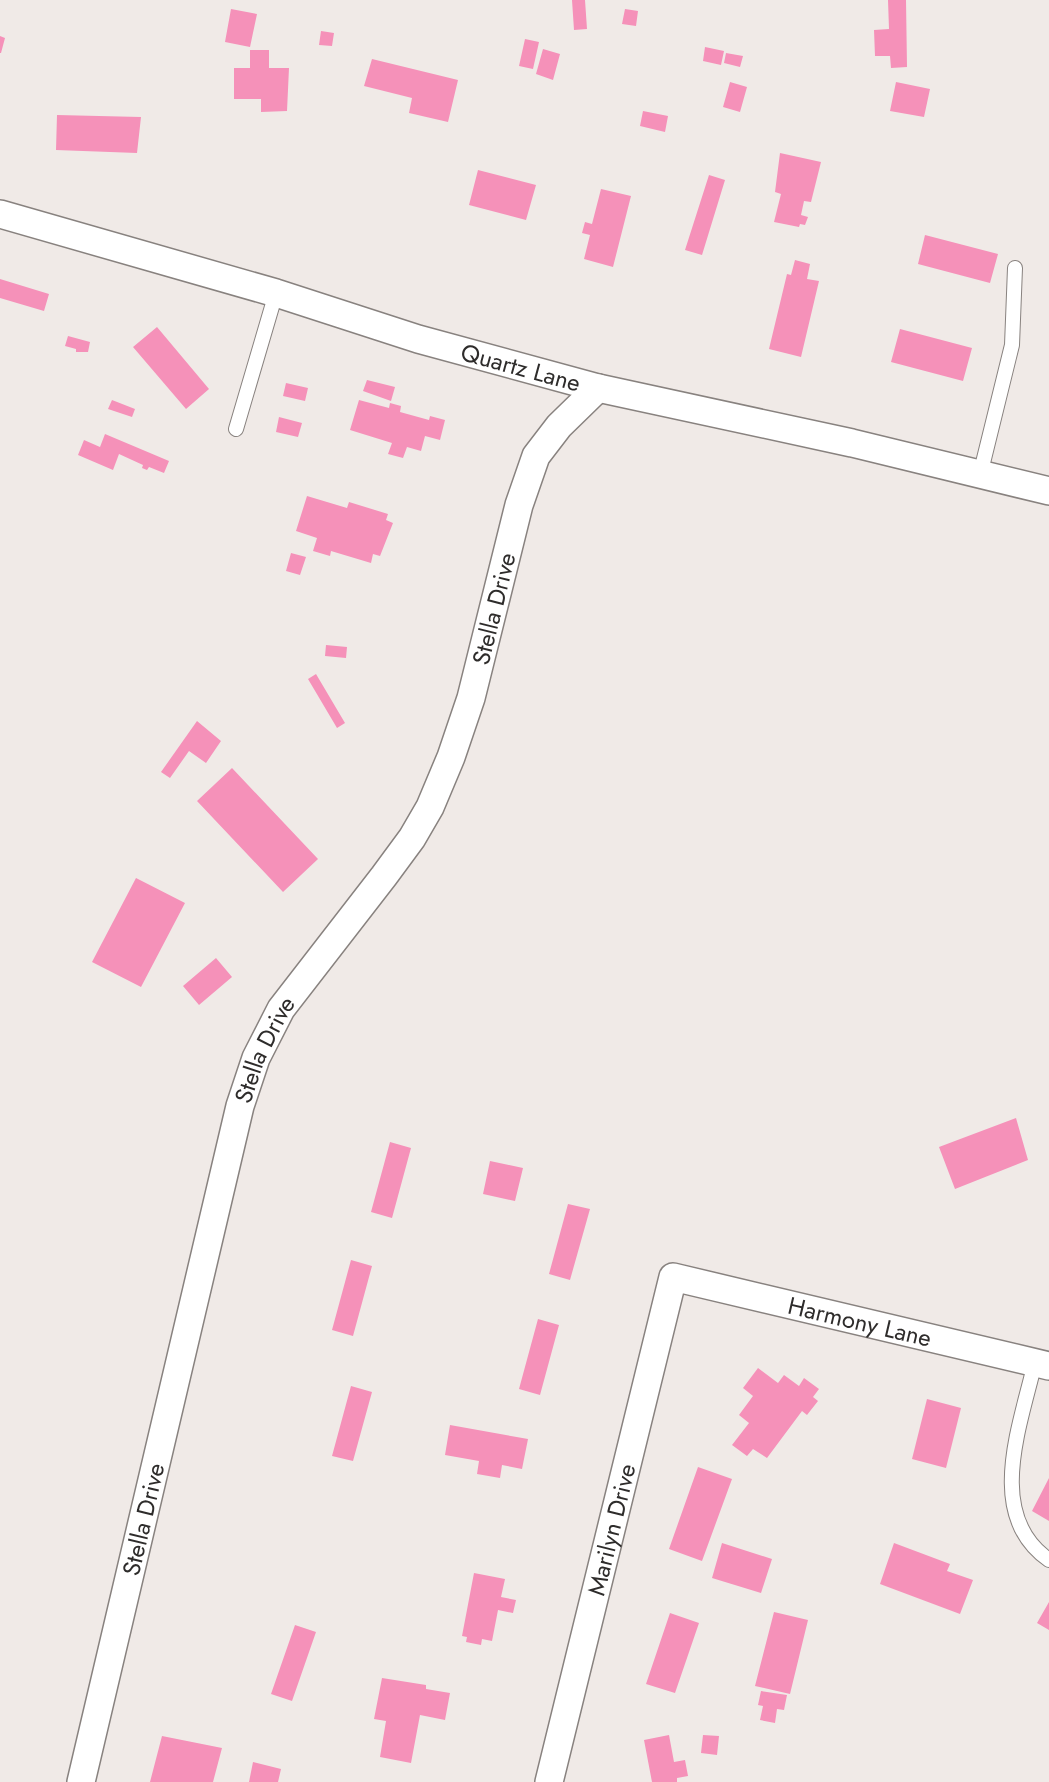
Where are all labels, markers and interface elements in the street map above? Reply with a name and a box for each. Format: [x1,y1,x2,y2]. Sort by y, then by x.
street label: Quartz Lane [457,334,585,400]
street label: Stella Drive [462,549,524,668]
street label: Stella Drive [225,988,303,1107]
street label: Harmony Lane [785,1287,935,1355]
street label: Stella Drive [113,1459,173,1579]
street label: Marilyn Drive [578,1460,644,1599]

